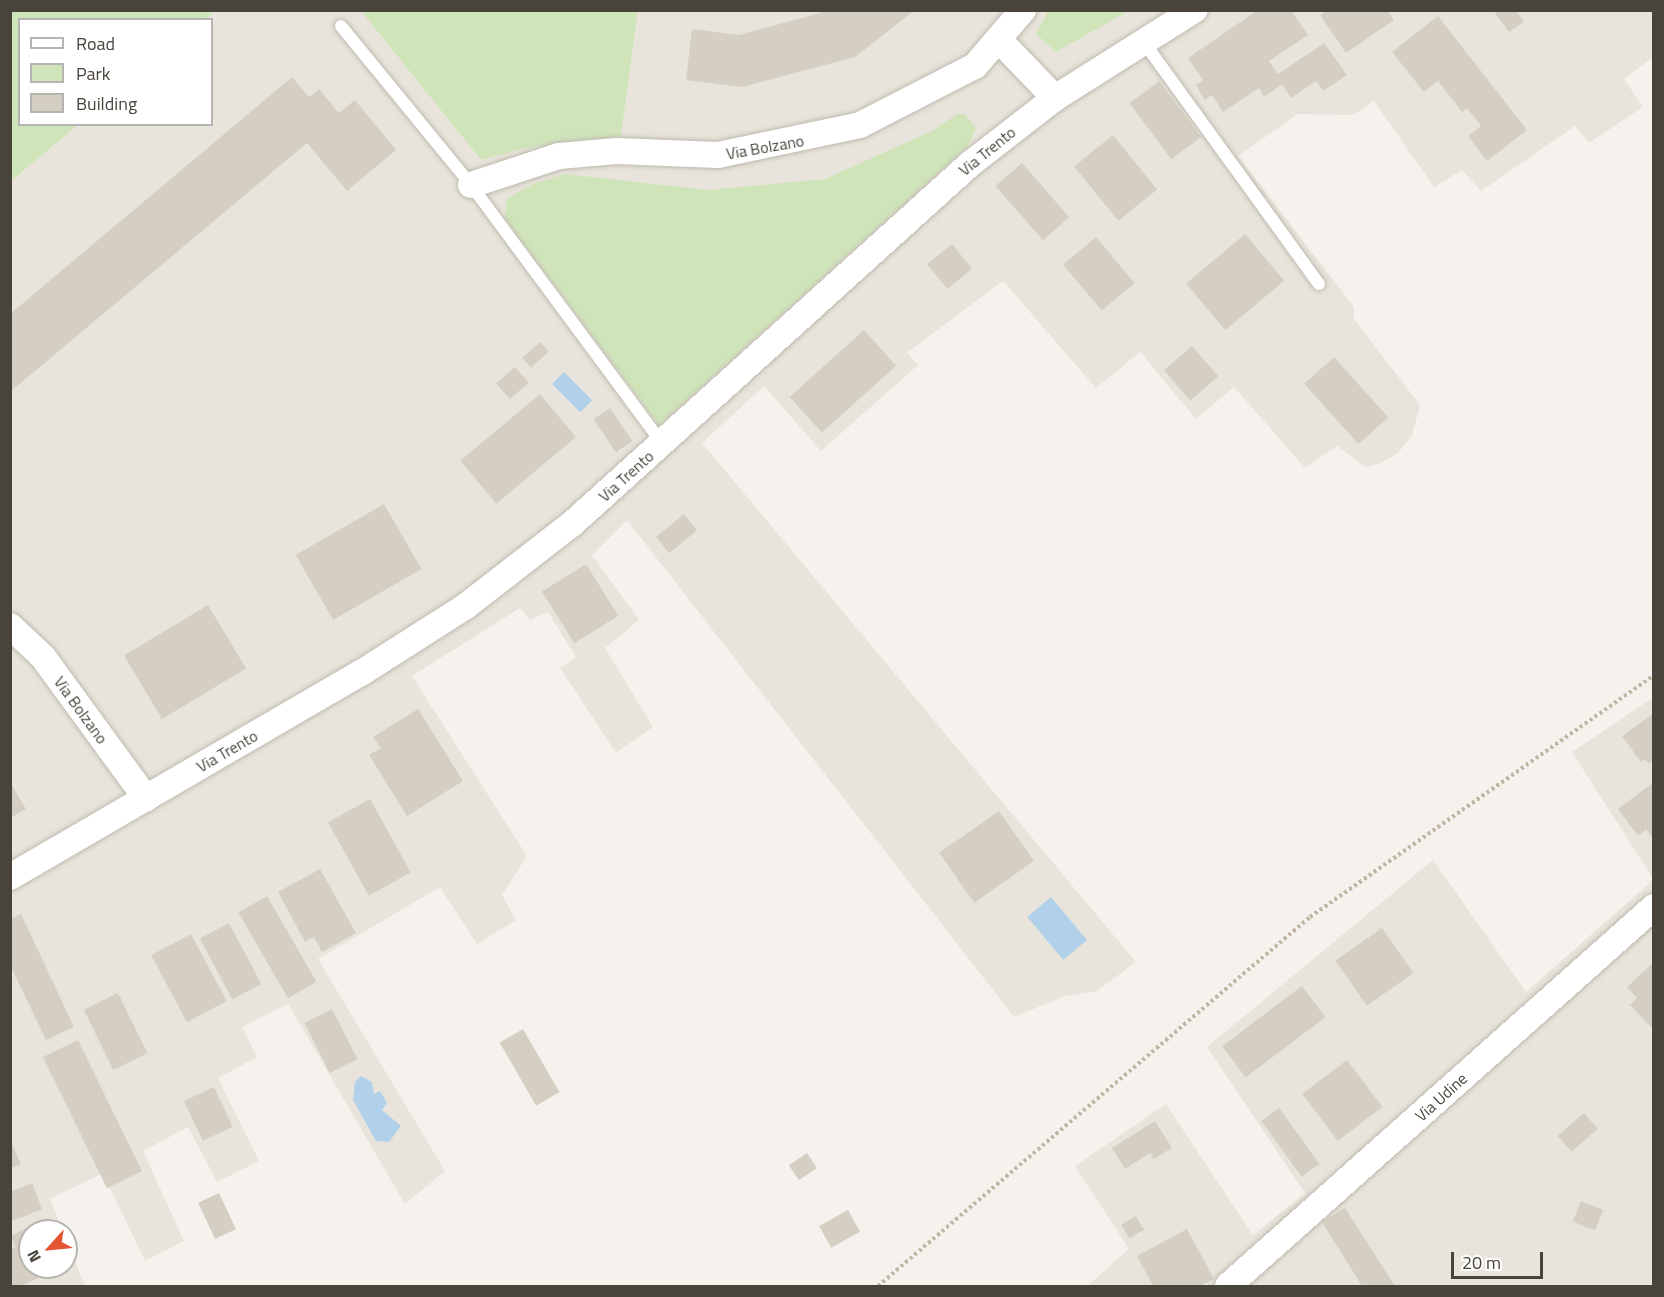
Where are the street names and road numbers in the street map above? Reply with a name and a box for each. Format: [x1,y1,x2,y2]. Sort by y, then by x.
street label: Via Trento [955,122,1019,180]
street label: Via Bolzano [725,131,805,163]
street label: Via Trento [595,446,657,506]
street label: Via Bolzano [50,673,112,747]
street label: Via Trento [193,726,261,776]
street label: Via Udine [1411,1069,1471,1125]

